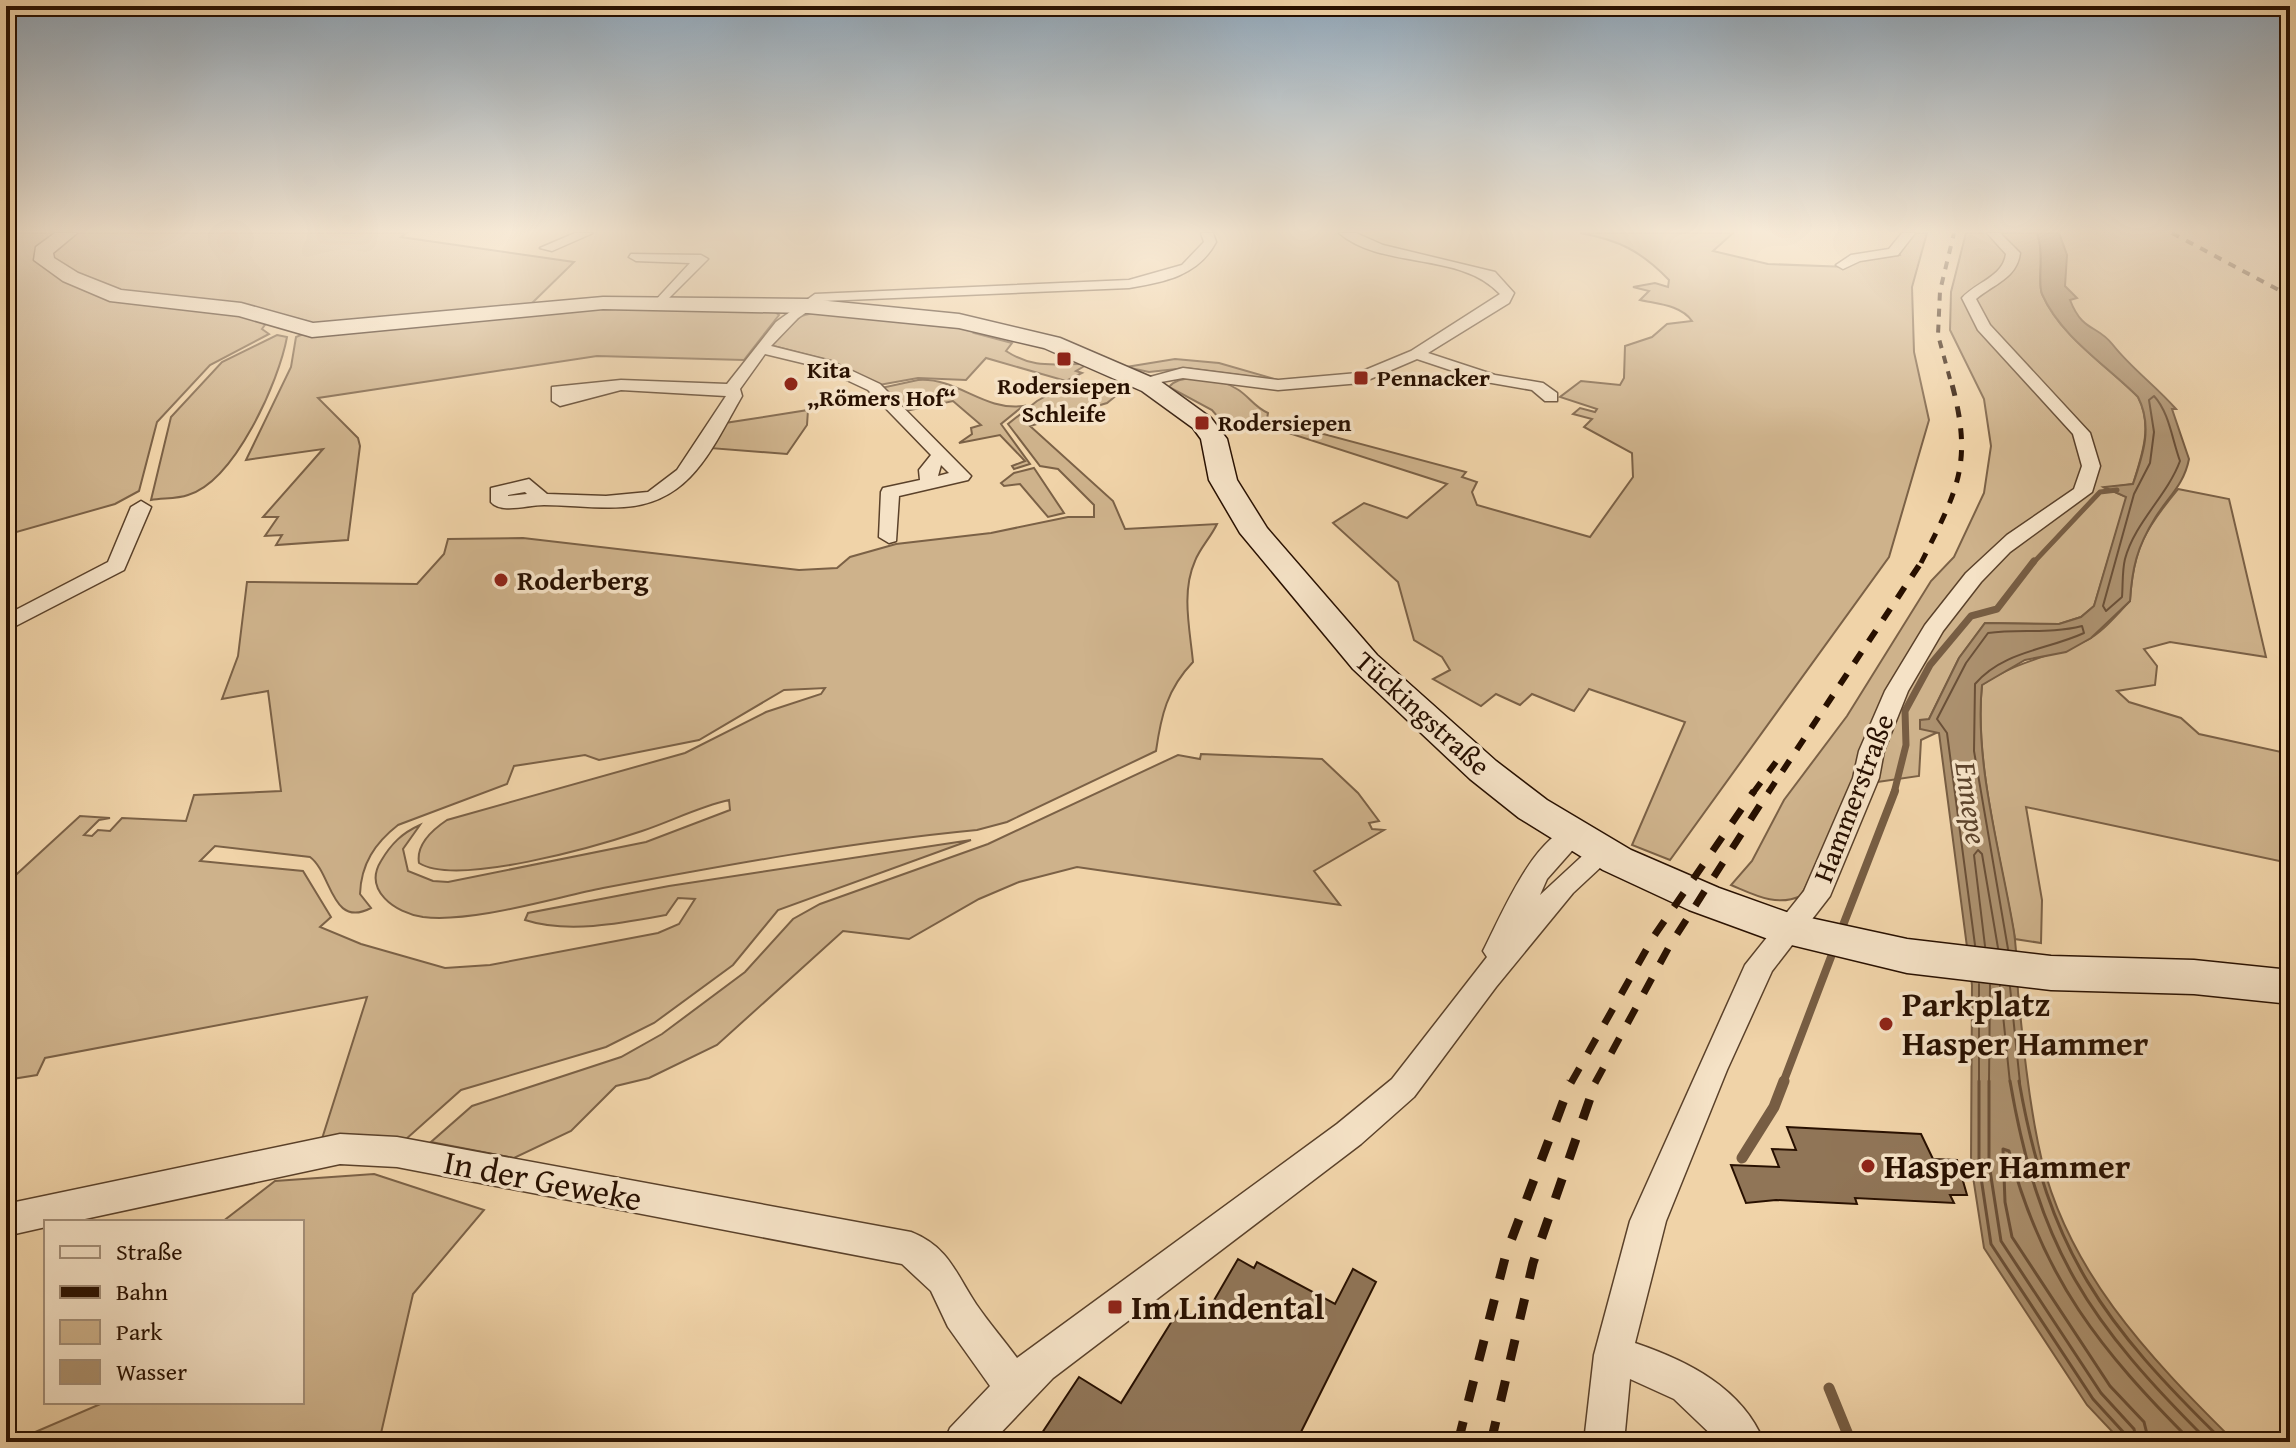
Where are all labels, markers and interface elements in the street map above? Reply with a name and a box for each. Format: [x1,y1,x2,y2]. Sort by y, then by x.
marker: Rodersiepen Schleife [1055,350,1073,368]
place label: Kita „Römers Hof“ [807,352,956,415]
place label: Pennacker [1377,360,1490,395]
place label: Rodersiepen Schleife [997,368,1131,431]
marker: Pennacker [1352,369,1370,387]
marker: Kita „Römers Hof“ [782,375,800,393]
place label: Rodersiepen [1218,405,1351,440]
marker: Rodersiepen [1193,414,1211,432]
place label: Roderberg [517,559,649,600]
marker: Roderberg [492,571,510,589]
street label: Tückingstraße [1347,641,1500,785]
street label: Hammerstraße [1802,708,1903,888]
water label: Ennepe [1944,758,2000,847]
place label: Parkplatz Hasper Hammer [1902,979,2149,1067]
marker: Parkplatz Hasper Hammer [1877,1015,1895,1033]
street label: In der Geweke [440,1136,646,1223]
place label: Hasper Hammer [1884,1141,2131,1190]
marker: Hasper Hammer [1859,1157,1877,1175]
legend [44,1220,304,1404]
text: Straße [116,1234,183,1269]
text: Bahn [116,1274,168,1309]
place label: Im Lindental [1131,1282,1325,1331]
marker: Im Lindental [1106,1298,1124,1316]
text: Park [116,1314,163,1349]
text: Wasser [116,1354,187,1389]

